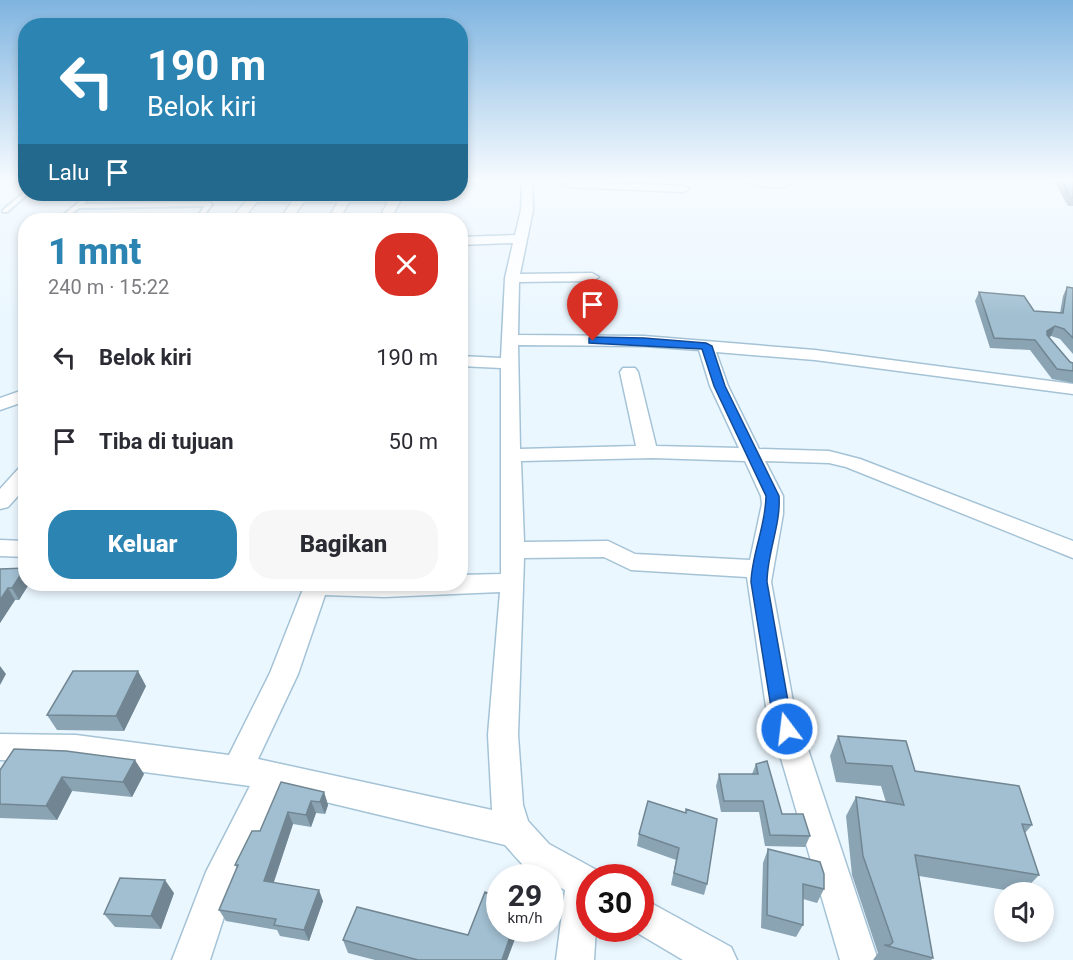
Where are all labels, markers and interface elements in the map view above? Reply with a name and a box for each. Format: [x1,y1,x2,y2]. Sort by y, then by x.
text: 190 m [147,41,266,90]
icon: left [48,42,126,120]
text: Belok kiri [147,91,256,123]
icon: arrive [101,156,134,189]
text: Lalu [48,160,89,185]
text: 1 mnt [48,231,141,273]
button: close [375,233,438,296]
text: 240 m · 15:22 [48,275,169,299]
pin [567,279,618,341]
icon: arrive [576,288,609,321]
icon: left [48,341,81,374]
text: Belok kiri [99,345,192,370]
text: 190 m [376,345,438,370]
icon: arrive [48,425,81,458]
text: Tiba di tujuan [99,429,234,454]
text: 50 m [389,429,438,454]
button: Keluar [48,510,237,579]
button: Bagikan [249,510,438,579]
position arrow [755,697,819,761]
speed limit sign: 30 [576,864,654,942]
text: 29 [508,878,542,913]
map controls [994,882,1054,942]
button: sound [994,882,1054,942]
text: km/h [507,909,543,927]

